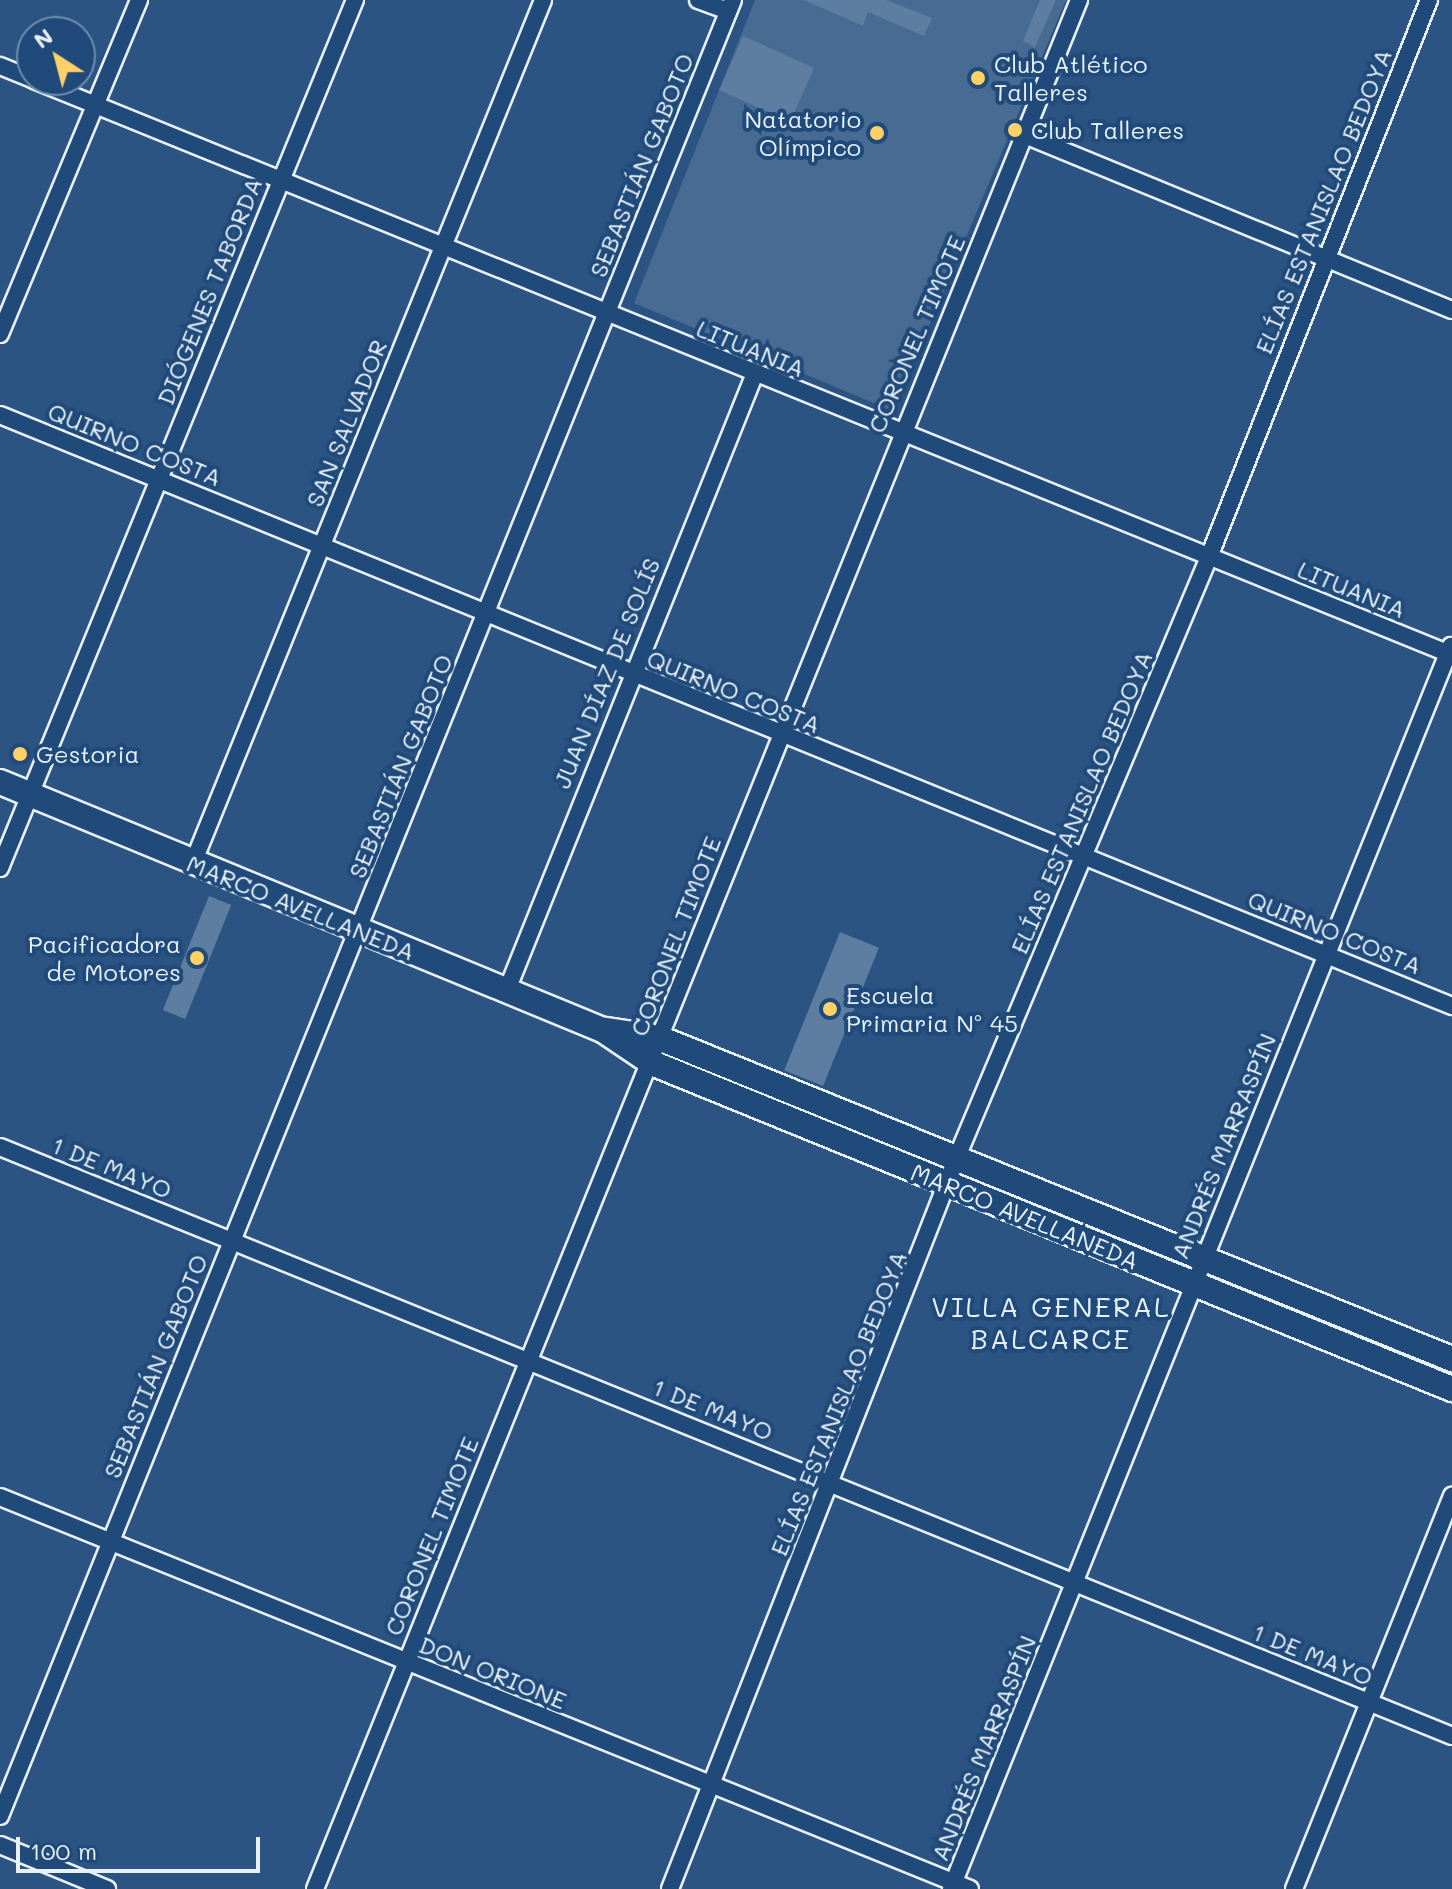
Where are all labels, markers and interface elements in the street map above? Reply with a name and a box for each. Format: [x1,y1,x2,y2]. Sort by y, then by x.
north arrow [16,16,96,96]
text: N [27,21,58,54]
street label: ELÍAS ESTANISLAO BEDOYA [1249,44,1397,358]
street label: SEBASTIÁN GABOTO [583,49,699,281]
place label: Club Atlético Talleres [994,50,1148,106]
marker: Club Atlético Talleres [969,69,987,87]
place label: Natatorio Olímpico [744,105,861,161]
place label: Club Talleres [1031,116,1184,144]
marker: Club Talleres [1006,121,1024,139]
marker: Natatorio Olímpico [868,124,886,142]
street label: DIÓGENES TABORDA [150,173,268,409]
street label: CORONEL TIMOTE [861,231,971,437]
street label: LITUANIA [693,313,809,383]
street label: SAN SALVADOR [299,335,393,511]
street label: QUIRNO COSTA [44,396,226,492]
street label: JUAN DÍAZ DE SOLÍS [547,554,665,792]
street label: LITUANIA [1294,554,1410,624]
street label: QUIRNO COSTA [643,643,825,739]
street label: ELÍAS ESTANISLAO BEDOYA [1004,646,1158,958]
street label: SEBASTIÁN GABOTO [342,650,458,882]
place label: Gestoria [36,740,139,768]
marker: Gestoria [11,745,29,763]
street label: CORONEL TIMOTE [624,832,726,1040]
street label: MARCO AVELLANEDA [183,848,419,966]
street label: QUIRNO COSTA [1244,884,1426,980]
place label: Pacificadora de Motores [28,930,181,986]
marker: Pacificadora de Motores [188,949,206,967]
place label: Escuela Primaria Nº 45 [846,981,1018,1037]
marker: Escuela Primaria Nº 45 [821,1000,839,1018]
street label: ANDRÉS MARRASPÍN [1165,1029,1281,1263]
street label: 1 DE MAYO [48,1130,176,1204]
street label: MARCO AVELLANEDA [907,1157,1143,1275]
street label: ELÍAS ESTANISLAO BEDOYA [764,1246,912,1560]
street label: SEBASTIÁN GABOTO [97,1250,213,1482]
district label: VILLA GENERAL BALCARCE [931,1289,1171,1355]
street label: 1 DE MAYO [649,1372,777,1446]
street label: CORONEL TIMOTE [378,1433,484,1639]
street label: 1 DE MAYO [1249,1617,1377,1691]
street label: DON ORIONE [415,1629,571,1715]
street label: ANDRÉS MARRASPÍN [925,1631,1041,1865]
scale bar [20,1821,264,1871]
text: 100 m [30,1835,97,1866]

